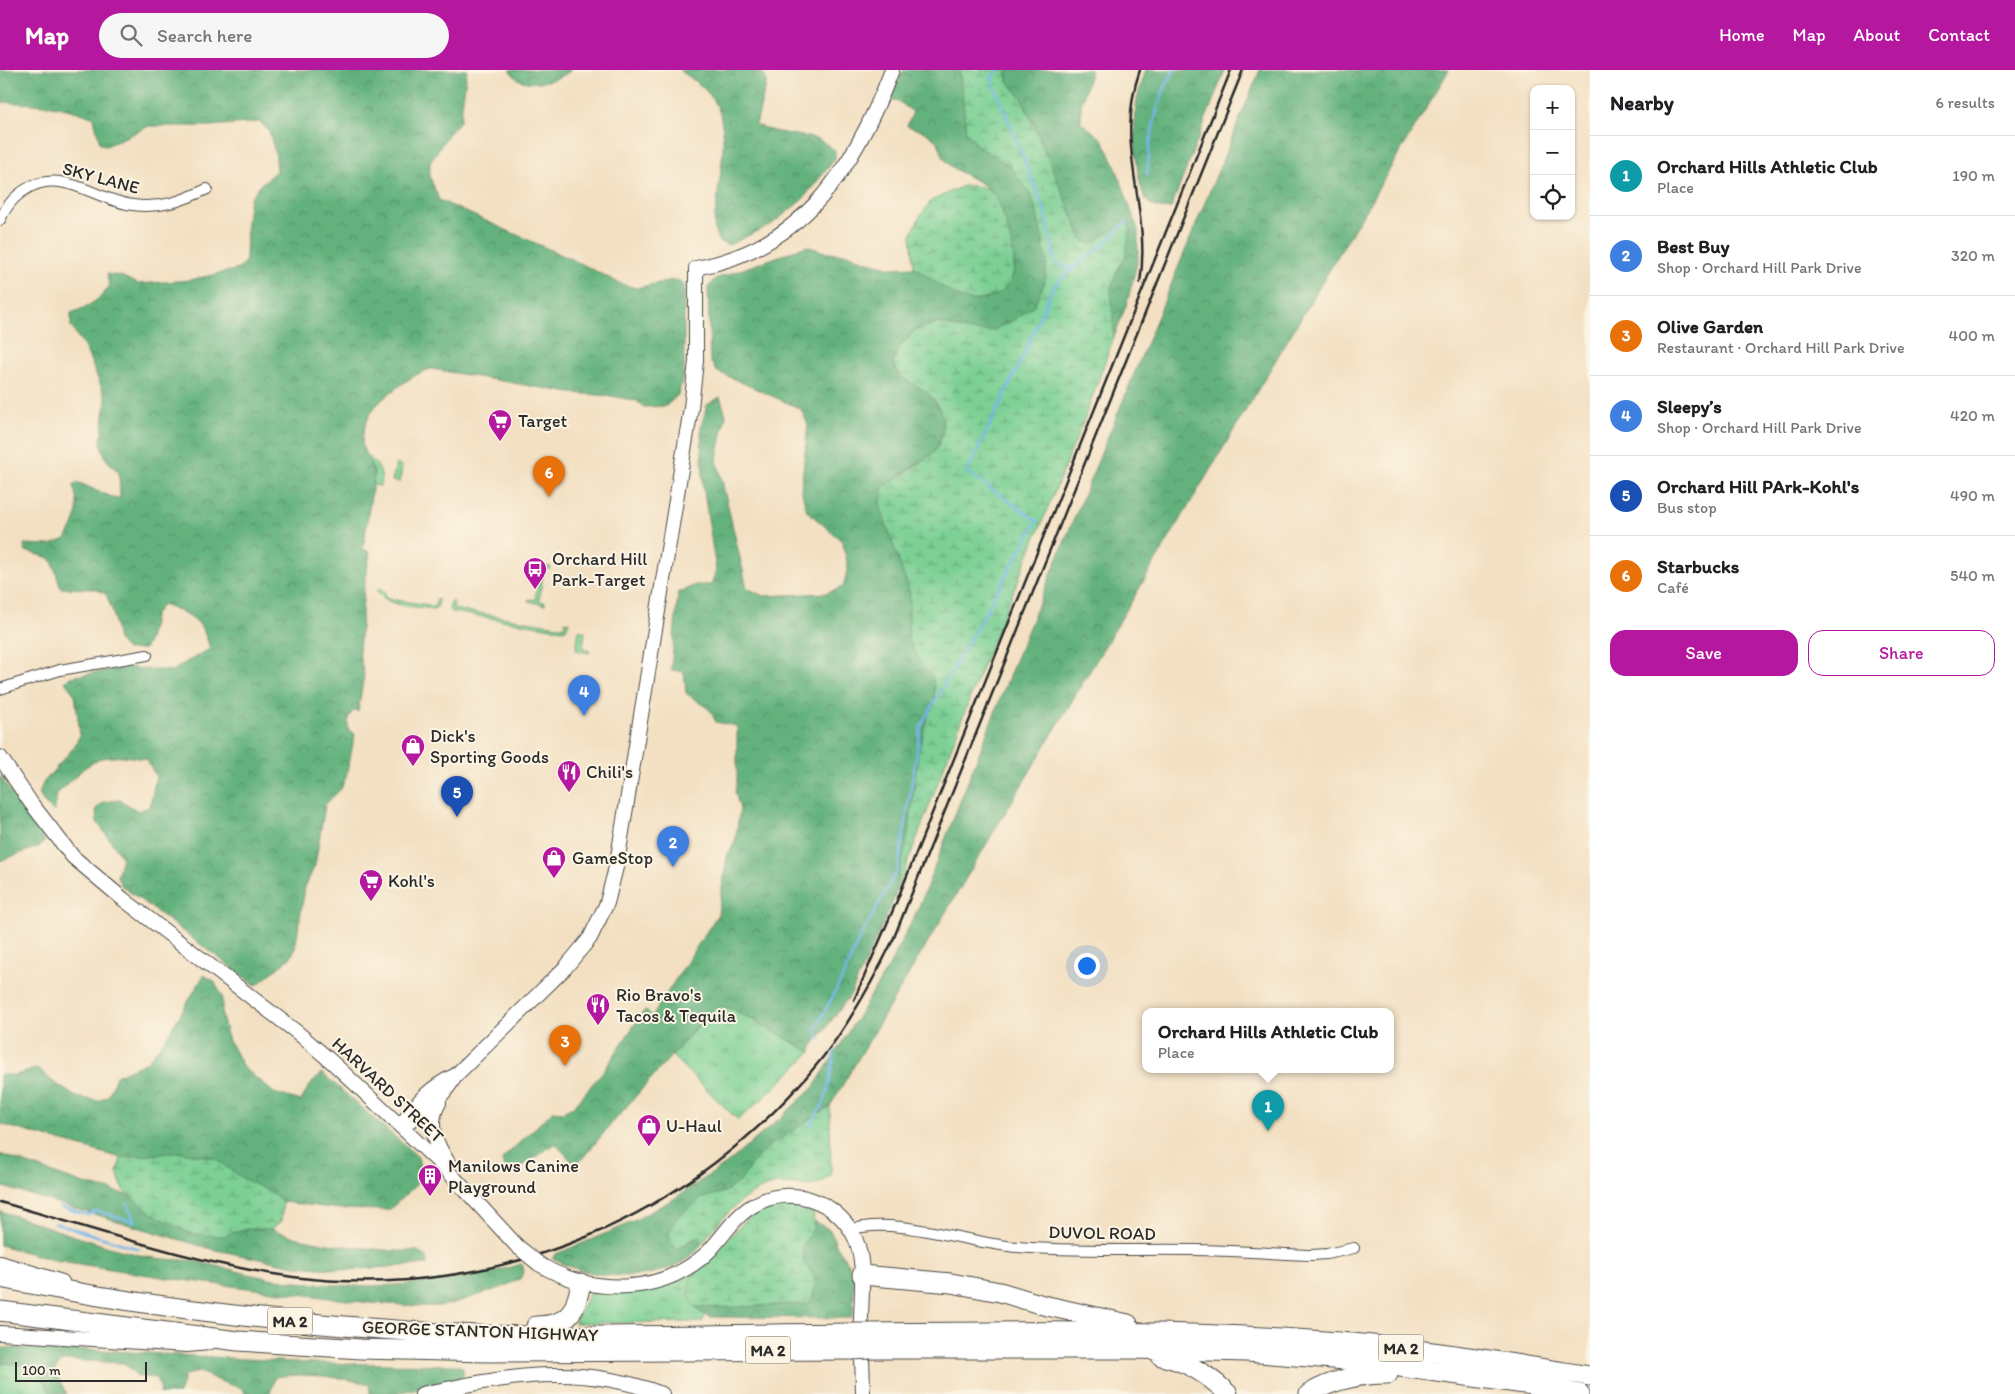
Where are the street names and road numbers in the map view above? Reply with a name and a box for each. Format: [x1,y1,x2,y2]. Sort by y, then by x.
street label: SKY LANE [60,157,142,199]
street label: HARVARD STREET [327,1032,449,1148]
street label: DUVOL ROAD [1048,1221,1156,1245]
road number: MA 2 [268,1308,312,1334]
street label: GEORGE STANTON HIGHWAY [361,1316,599,1346]
road number: MA 2 [1378,1334,1424,1362]
road number: MA 2 [746,1336,790,1364]

